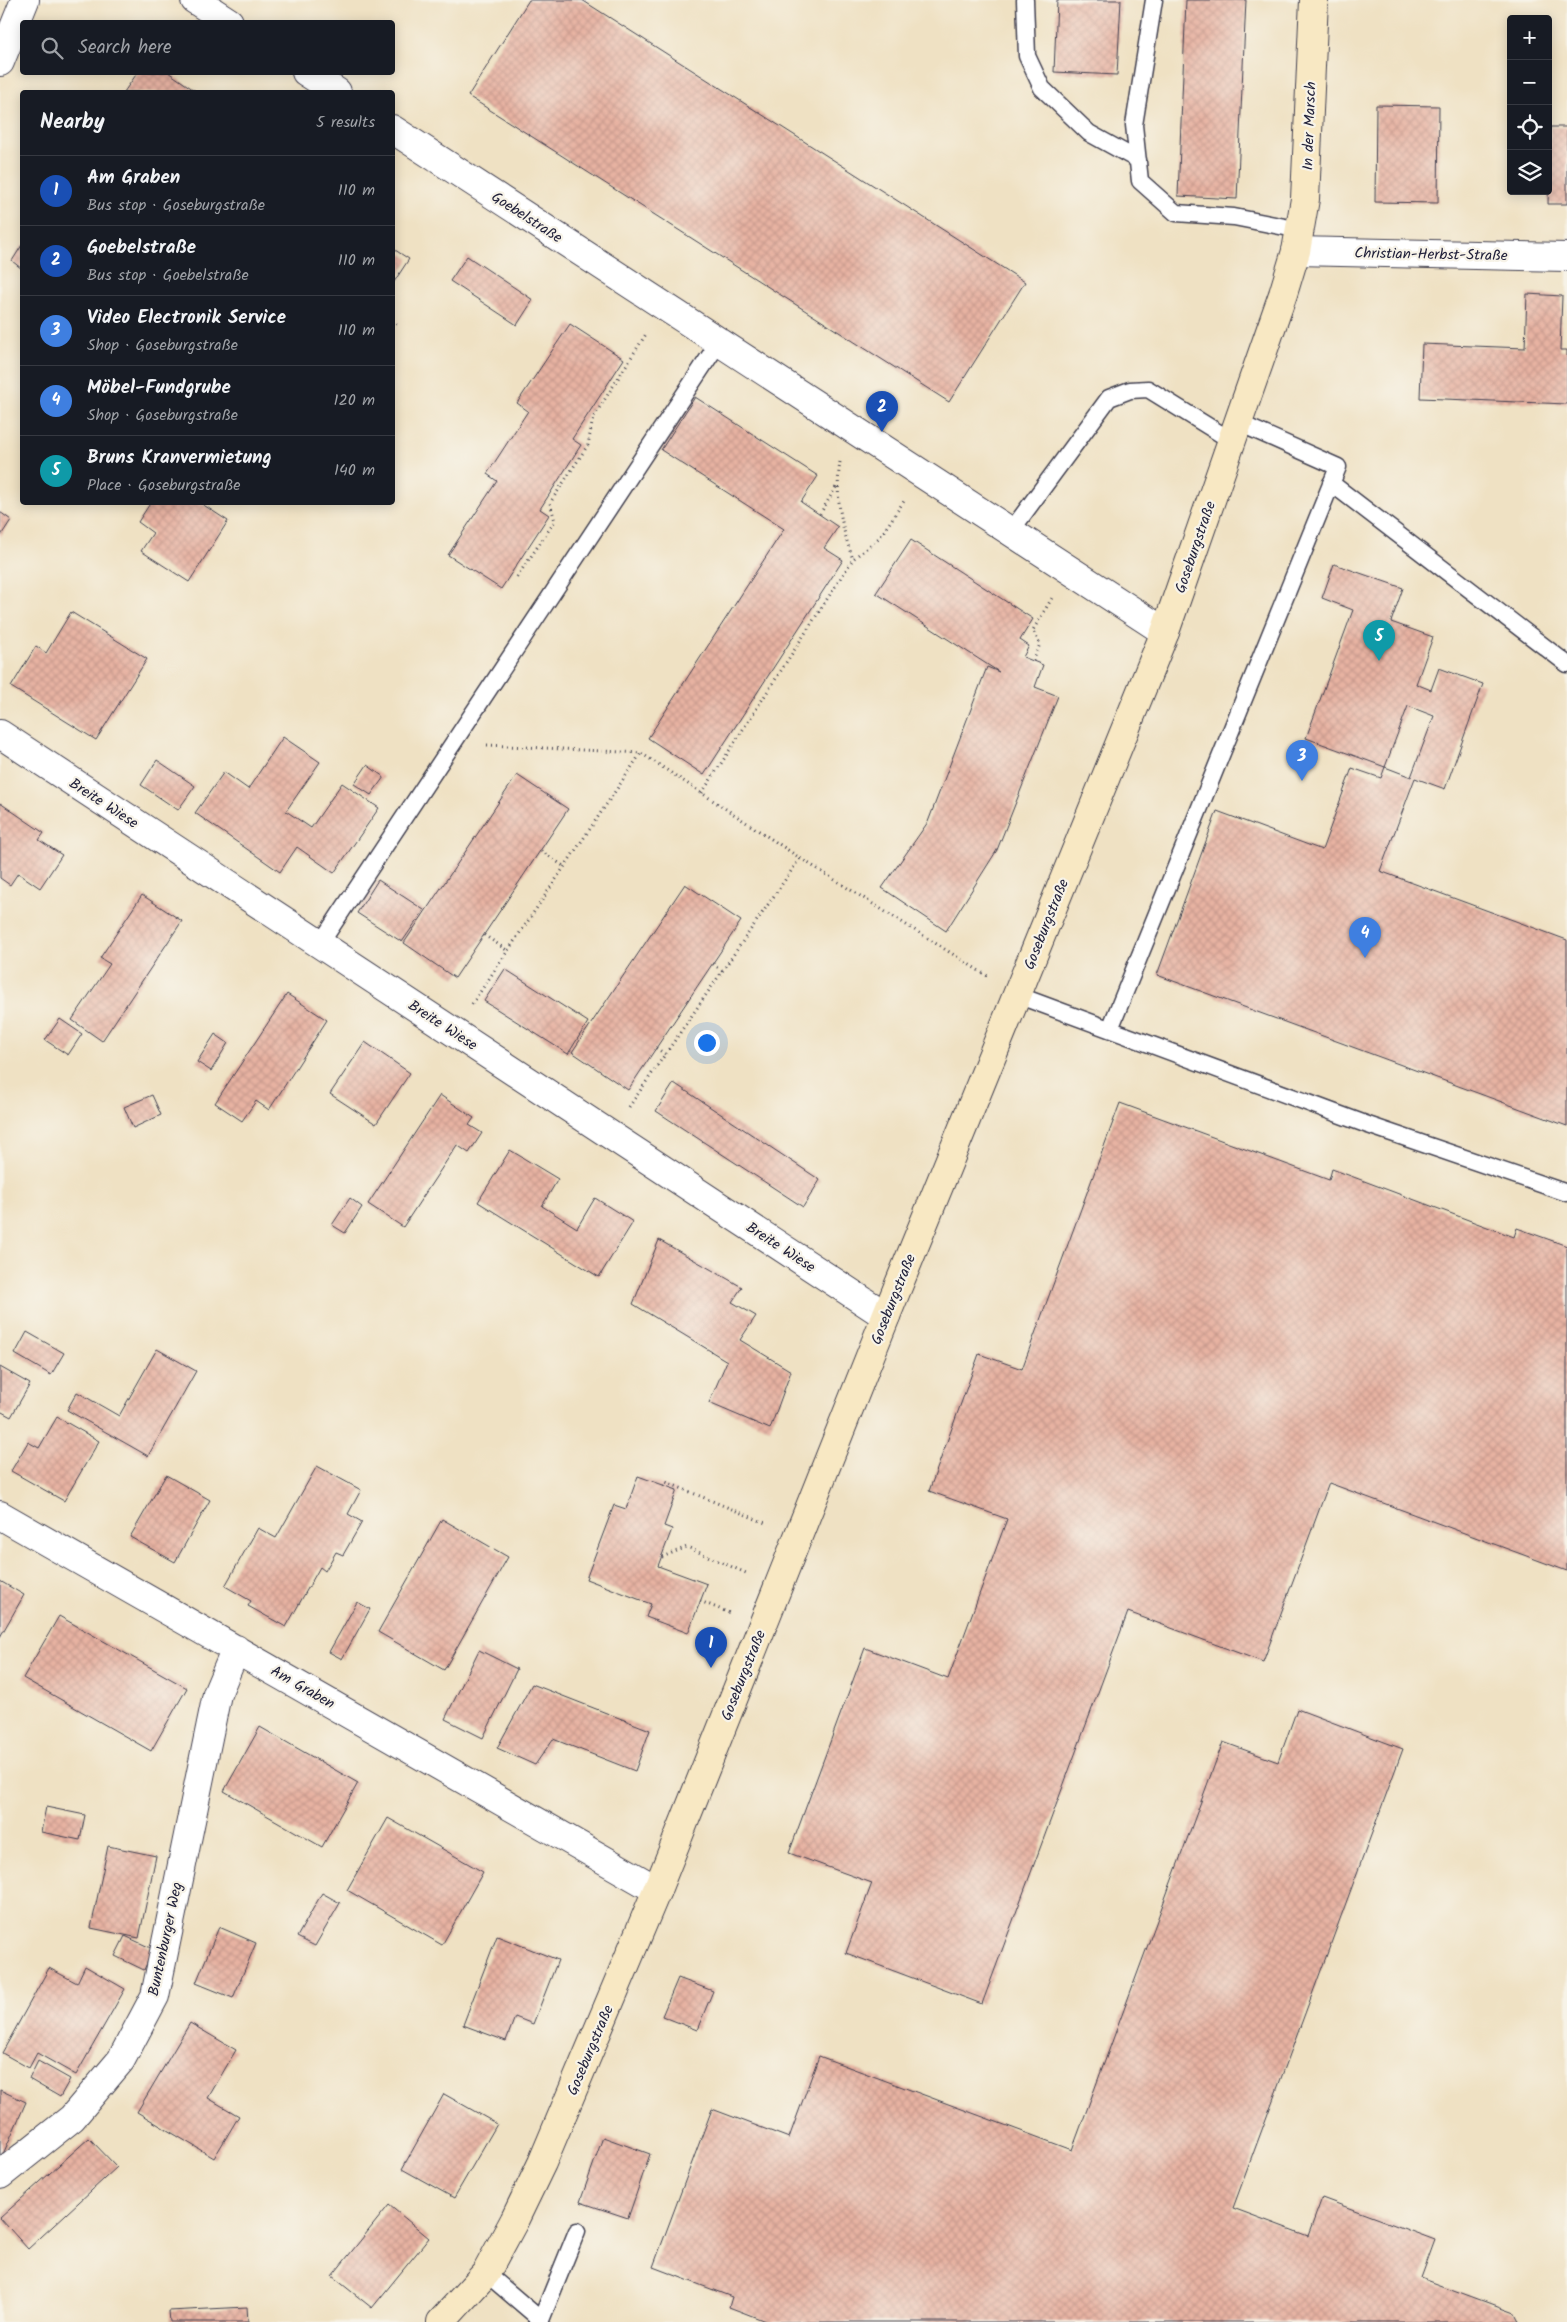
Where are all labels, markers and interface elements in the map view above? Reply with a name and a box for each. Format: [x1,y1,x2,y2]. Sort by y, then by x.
map controls [1507,15,1552,195]
button: + [1507,15,1552,60]
search box [20,20,395,75]
text: Search here [78,33,172,63]
icon: search [38,34,66,62]
button: − [1507,60,1552,105]
street label: In der Marsch [1296,81,1324,171]
button: locate [1507,105,1552,150]
text: Nearby [40,106,105,139]
text: 5 results [316,110,375,135]
button: layers [1507,150,1552,195]
text: Am Graben [87,163,180,193]
text: 1 [54,178,58,203]
text: 110 m [338,178,375,203]
street label: Goebelstraße [486,186,567,250]
text: Bus stop · Goseburgstraße [87,193,265,218]
text: Goebelstraße [87,233,196,263]
street label: Christian-Herbst-Straße [1354,242,1508,268]
text: 2 [51,248,61,273]
text: 110 m [338,248,375,273]
text: Bus stop · Goebelstraße [87,263,249,288]
text: Video Electronik Service [87,303,286,333]
text: 3 [52,318,60,343]
text: 110 m [338,318,375,343]
text: Shop · Goseburgstraße [87,333,238,358]
text: Möbel-Fundgrube [87,373,231,403]
text: 4 [52,388,60,413]
text: 120 m [334,388,375,413]
pin: 2 [866,391,898,432]
text: Shop · Goseburgstraße [87,403,238,428]
text: Bruns Kranvermietung [87,443,272,473]
text: 5 [52,458,60,483]
text: 140 m [334,458,375,483]
text: Place · Goseburgstraße [87,473,240,498]
street label: Goseburgstraße [1169,498,1223,597]
pin: 5 [1363,620,1395,661]
pin: 3 [1286,740,1318,781]
street label: Breite Wiese [64,772,143,835]
street label: Goseburgstraße [1018,875,1076,973]
pin: 4 [1349,917,1381,958]
street label: Breite Wiese [403,994,482,1057]
your location [694,1030,720,1056]
street label: Breite Wiese [741,1216,820,1279]
street label: Goseburgstraße [865,1250,923,1348]
street label: Goseburgstraße [715,1626,773,1724]
pin: 1 [695,1627,727,1668]
street label: Am Graben [266,1660,339,1716]
street label: Buntenburger Weg [142,1880,190,1998]
street label: Goseburgstraße [561,2001,621,2099]

